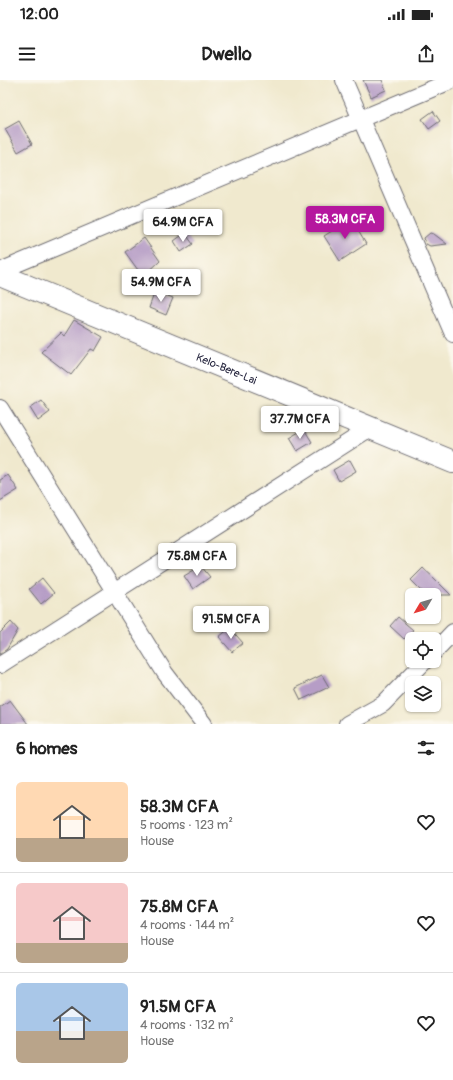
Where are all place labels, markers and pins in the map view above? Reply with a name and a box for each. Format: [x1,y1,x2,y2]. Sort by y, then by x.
pin: 58.3M CFA [299,206,391,240]
pin: 64.9M CFA [137,209,229,243]
pin: 54.9M CFA [115,269,207,303]
pin: 37.7M CFA [254,406,346,440]
pin: 75.8M CFA [151,543,243,577]
pin: 91.5M CFA [185,606,277,640]

